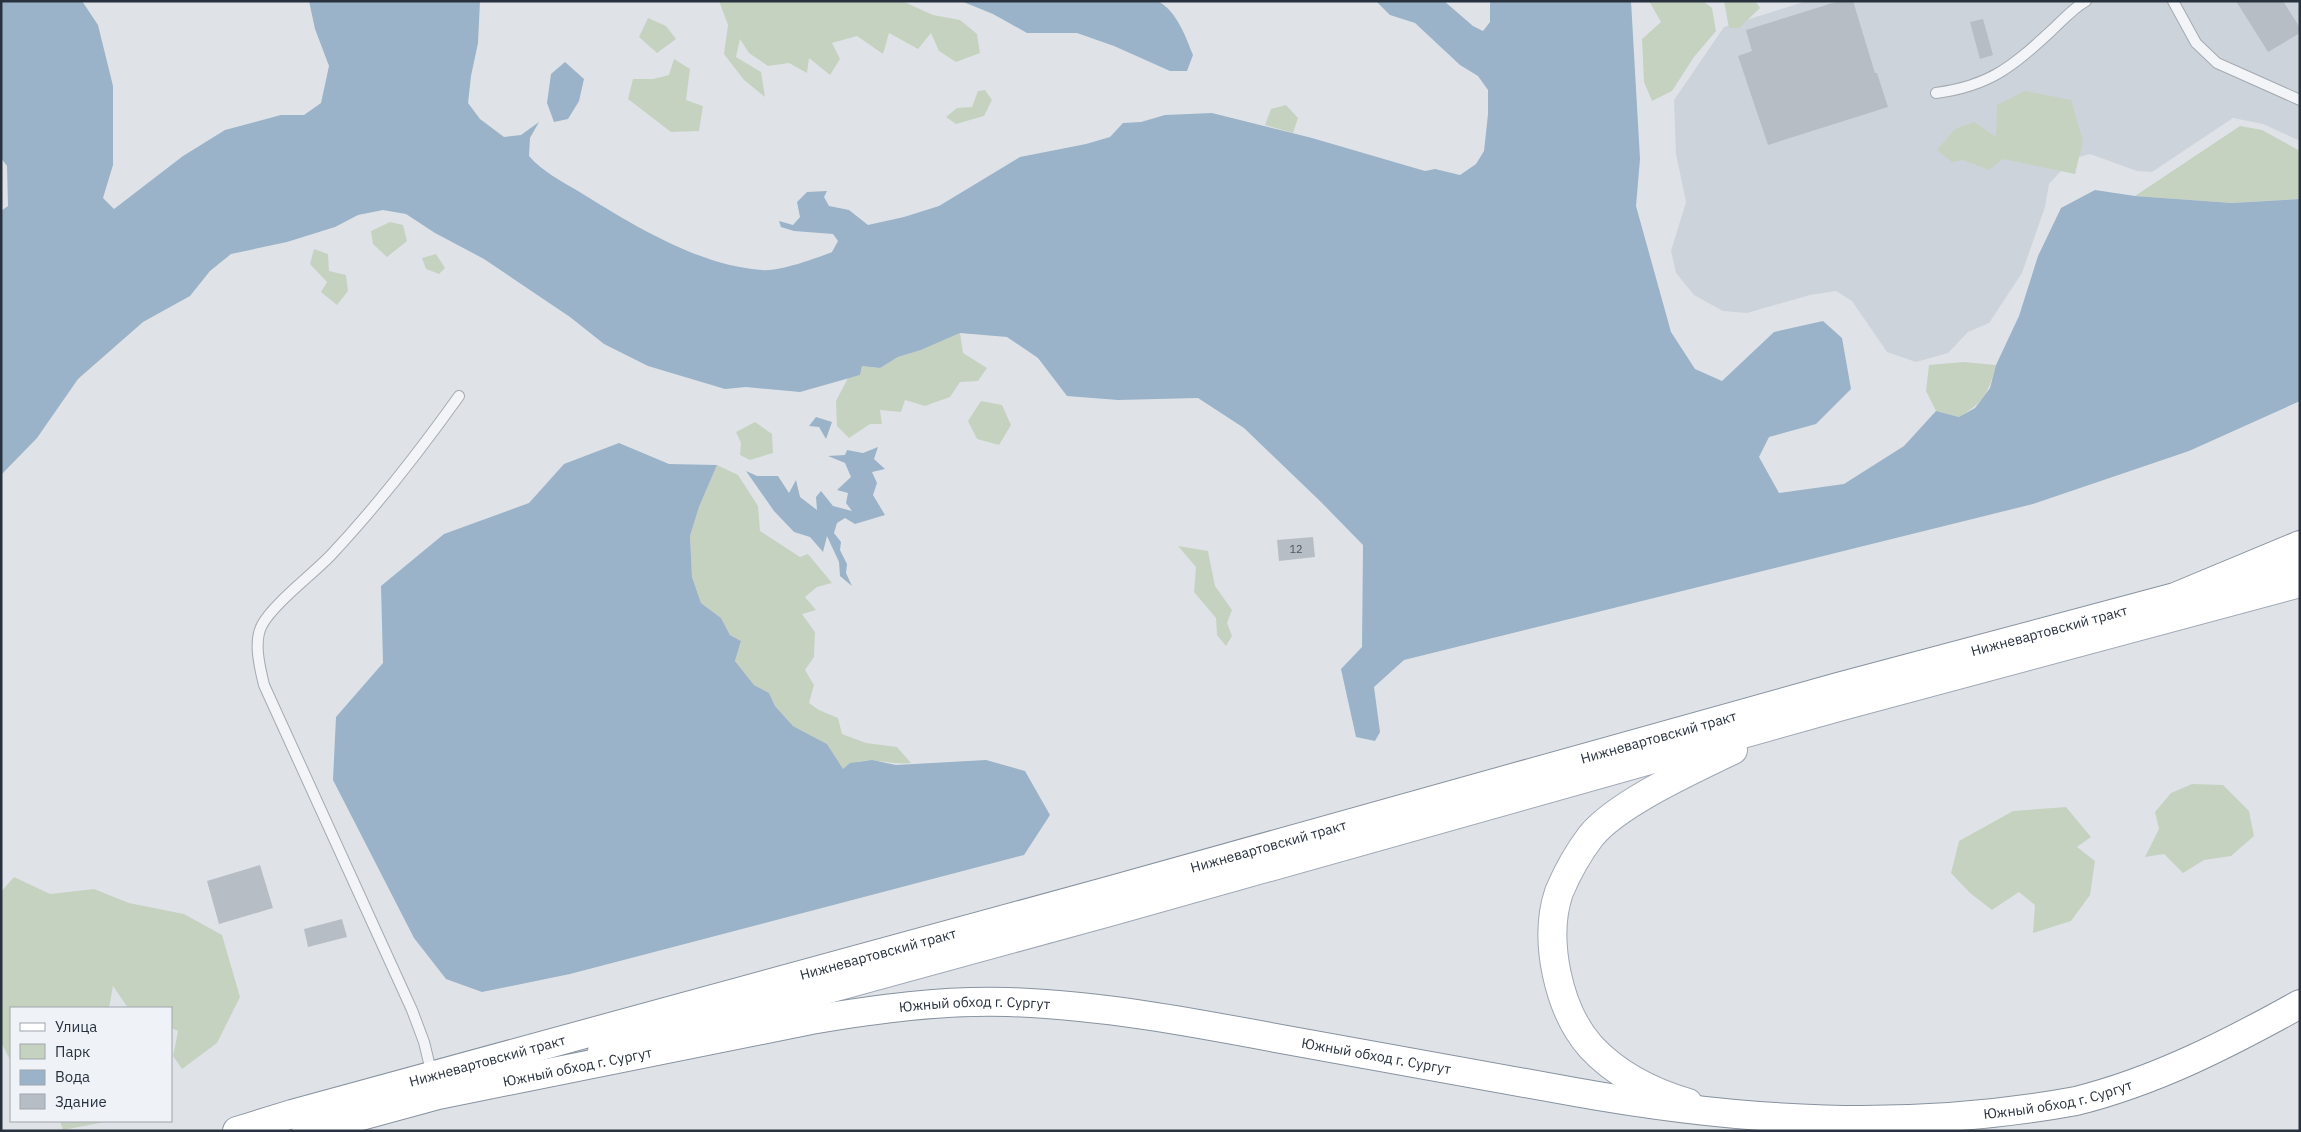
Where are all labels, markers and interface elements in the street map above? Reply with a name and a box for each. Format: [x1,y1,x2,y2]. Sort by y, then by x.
house number: 12 [1289,542,1303,556]
street label: Нижневартовский тракт [1969,601,2130,660]
street label: Нижневартовский тракт [1578,707,1739,768]
street label: Нижневартовский тракт [1188,816,1349,877]
street label: Нижневартовский тракт [798,924,958,984]
street label: Южный обход г. Сургут [898,993,1051,1016]
legend [10,1007,172,1122]
text: Улица [55,1017,97,1036]
street label: Нижневартовский тракт [407,1031,568,1091]
street label: Южный обход г. Сургут [1300,1034,1453,1078]
text: Парк [55,1042,90,1061]
street label: Южный обход г. Сургут [501,1043,654,1091]
text: Вода [55,1067,90,1086]
street label: Южный обход г. Сургут [1982,1076,2135,1123]
text: Здание [55,1092,107,1111]

